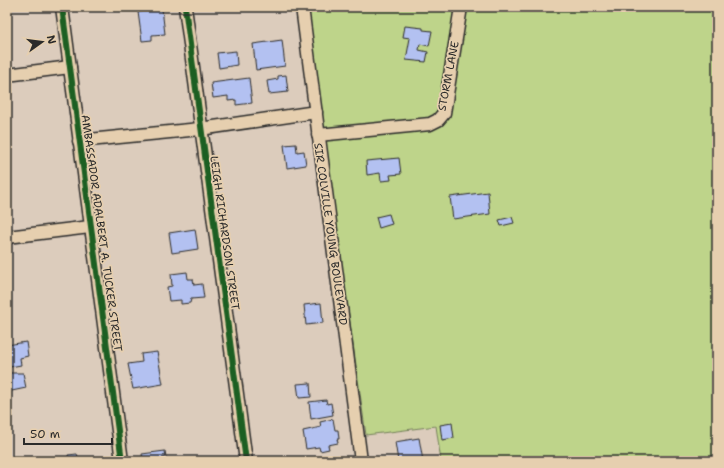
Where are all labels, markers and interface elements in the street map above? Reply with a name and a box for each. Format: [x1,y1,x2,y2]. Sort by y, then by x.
north arrow [22,22,62,62]
text: N [43,34,60,46]
street label: STORM LANE [434,40,463,112]
street label: AMBASSADOR ADALBERT A. TUCKER STREET [77,114,126,353]
street label: SIR COLVILLE YOUNG BOULEVARD [310,142,351,326]
street label: LEIGH RICHARDSON STREET [206,155,243,311]
scale bar [24,420,112,446]
text: 50 m [30,426,60,442]

